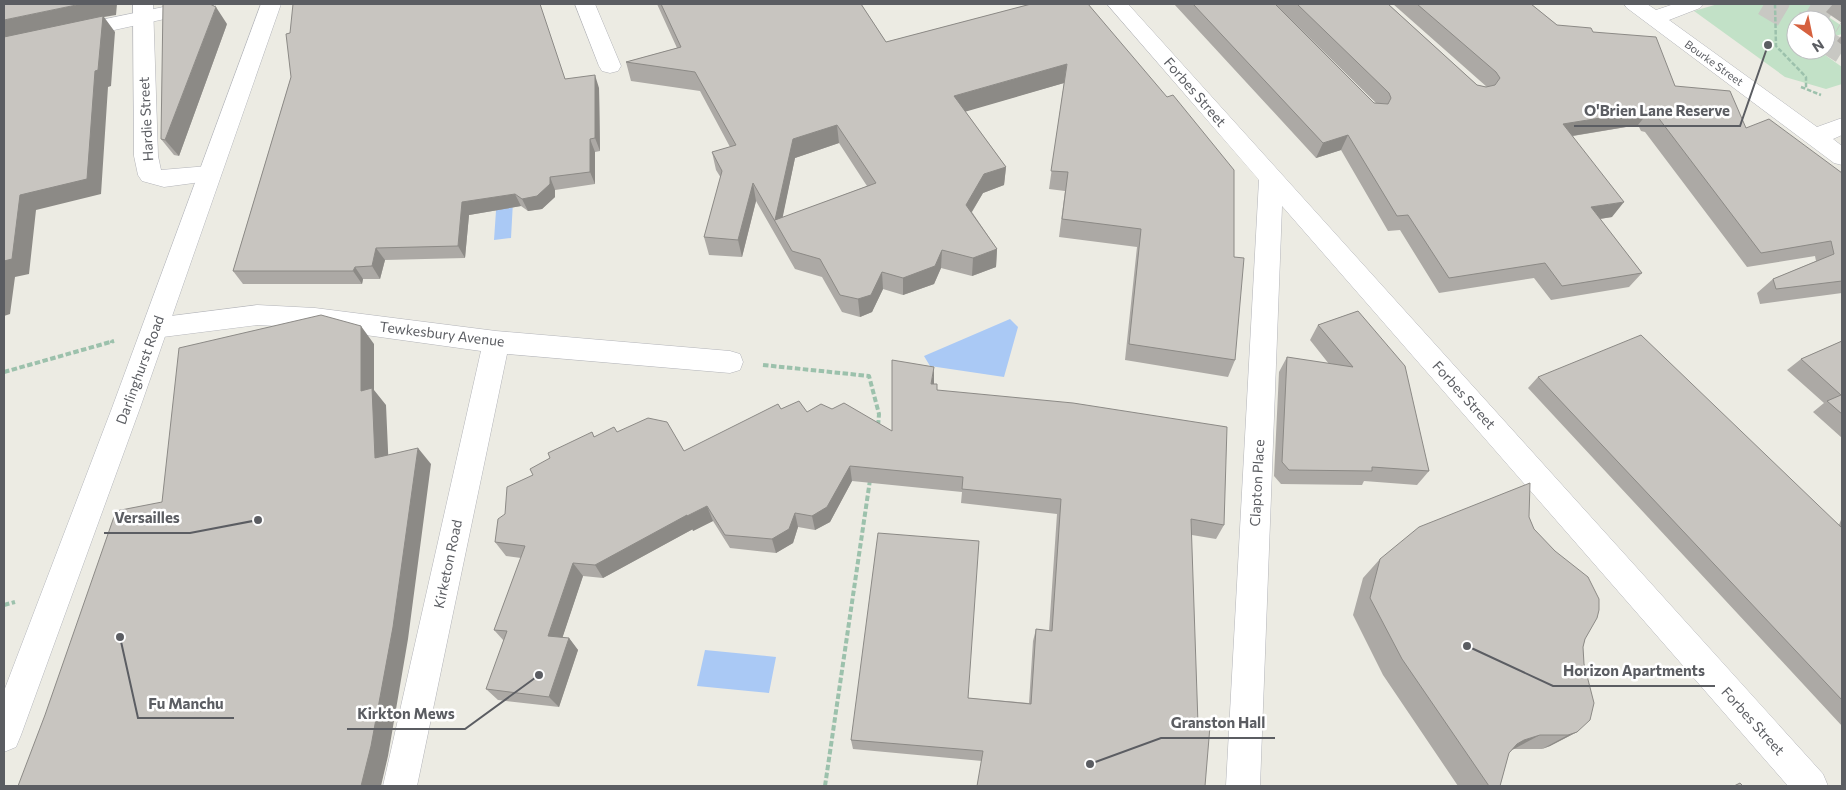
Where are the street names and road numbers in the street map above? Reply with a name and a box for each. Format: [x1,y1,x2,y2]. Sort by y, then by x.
street label: Bourke Street [1683,37,1746,88]
street label: Forbes Street [1161,54,1230,130]
street label: Hardie Street [135,76,156,162]
street label: Darlinghurst Road [112,313,167,427]
street label: Tewkesbury Avenue [379,317,505,350]
street label: Forbes Street [1429,357,1500,432]
street label: Clapton Place [1246,439,1267,527]
street label: Kirketon Road [430,518,465,610]
street label: Forbes Street [1718,683,1789,758]

